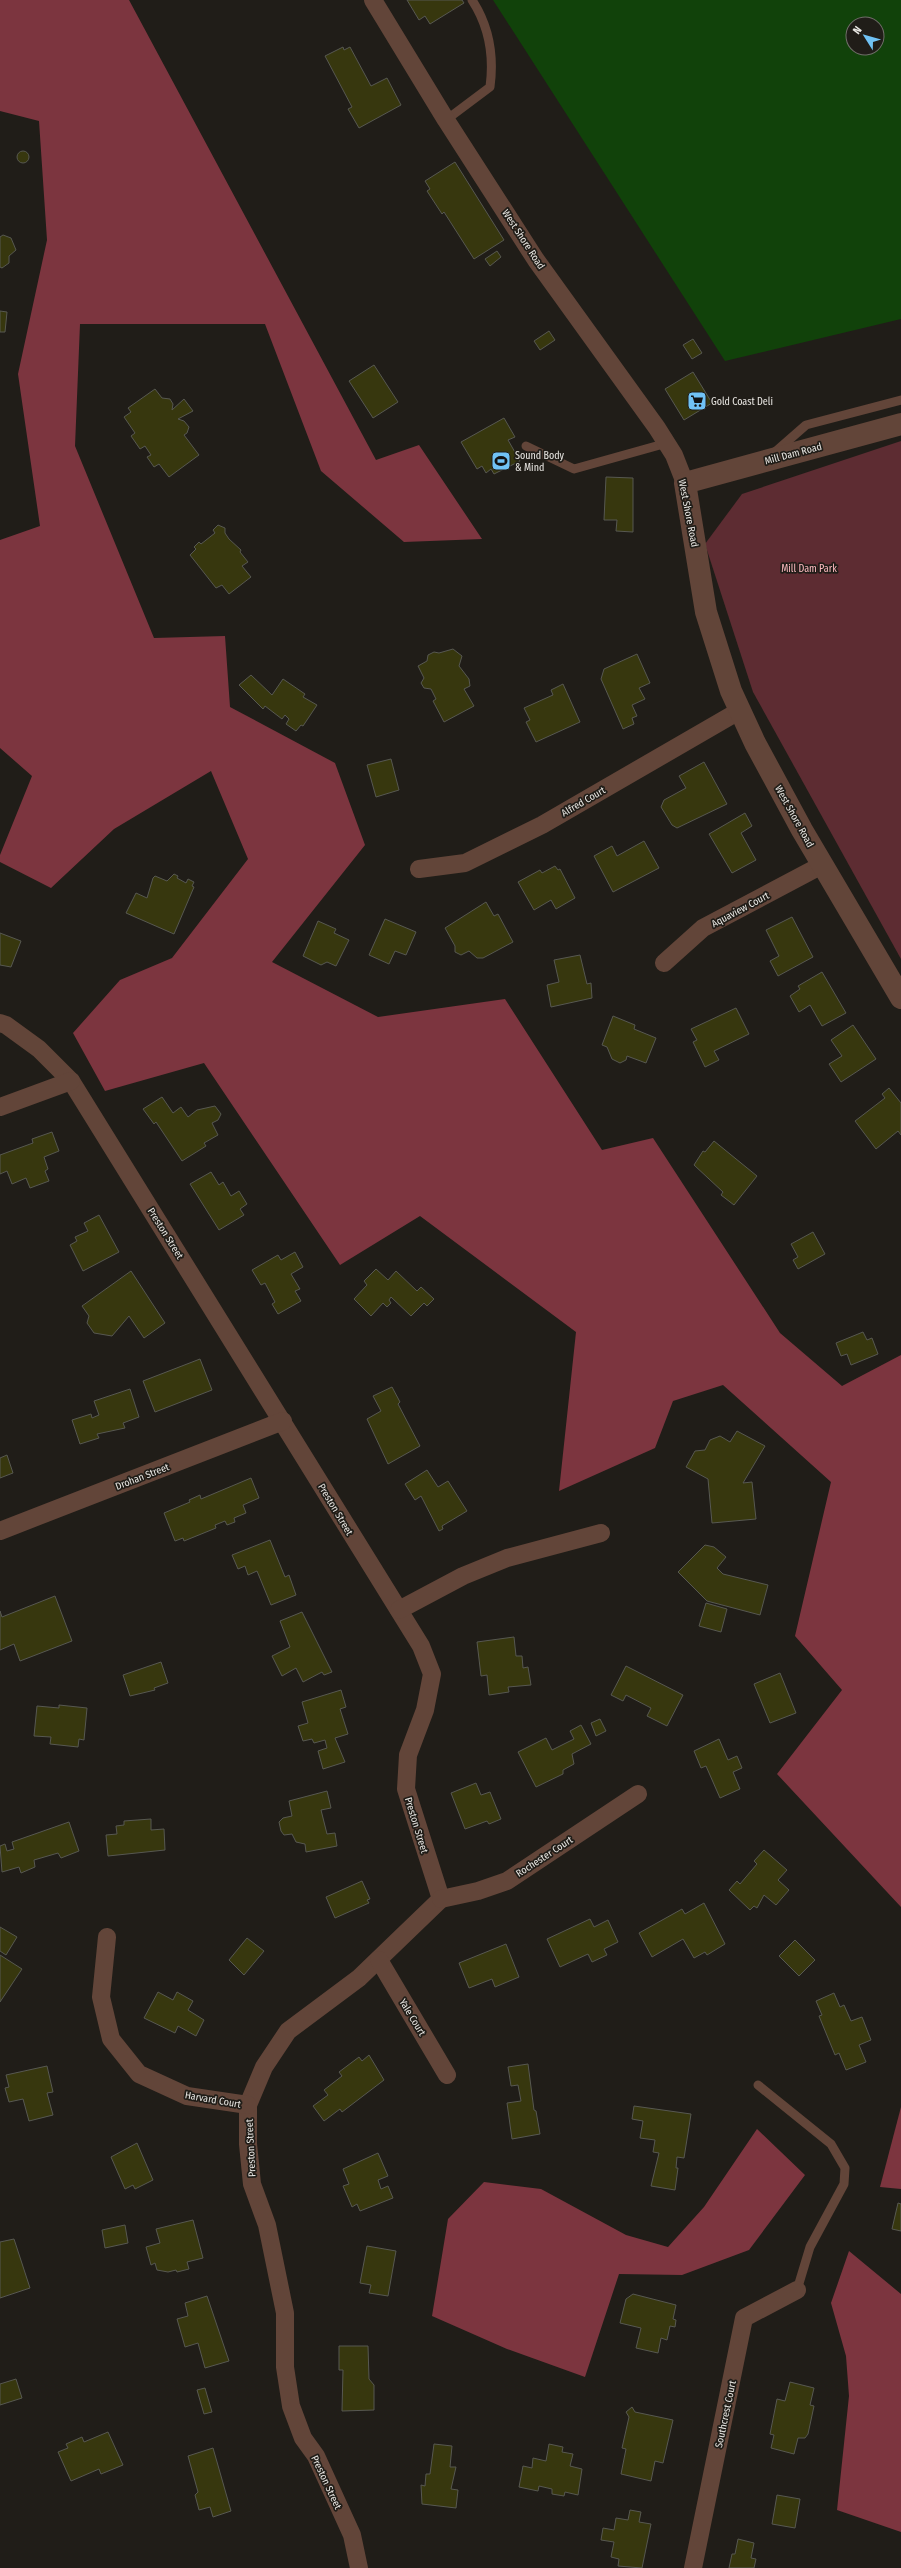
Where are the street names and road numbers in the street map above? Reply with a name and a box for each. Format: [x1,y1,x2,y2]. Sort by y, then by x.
street label: West Shore Road [499,207,547,272]
street label: Mill Dam Road [763,441,823,467]
street label: West Shore Road [676,478,700,548]
street label: West Shore Road [772,783,816,850]
street label: Alfred Court [559,784,608,819]
street label: Aquaview Court [710,889,772,930]
street label: Preston Street [145,1206,186,1262]
street label: Drohan Street [114,1461,172,1493]
street label: Preston Street [315,1482,356,1538]
street label: Preston Street [402,1796,430,1855]
street label: Rochester Court [514,1834,576,1880]
street label: Yale Court [396,1997,428,2039]
street label: Harvard Court [184,2089,243,2111]
street label: Preston Street [243,2118,259,2177]
street label: Southcrest Court [713,2379,739,2449]
street label: Preston Street [308,2454,344,2512]

